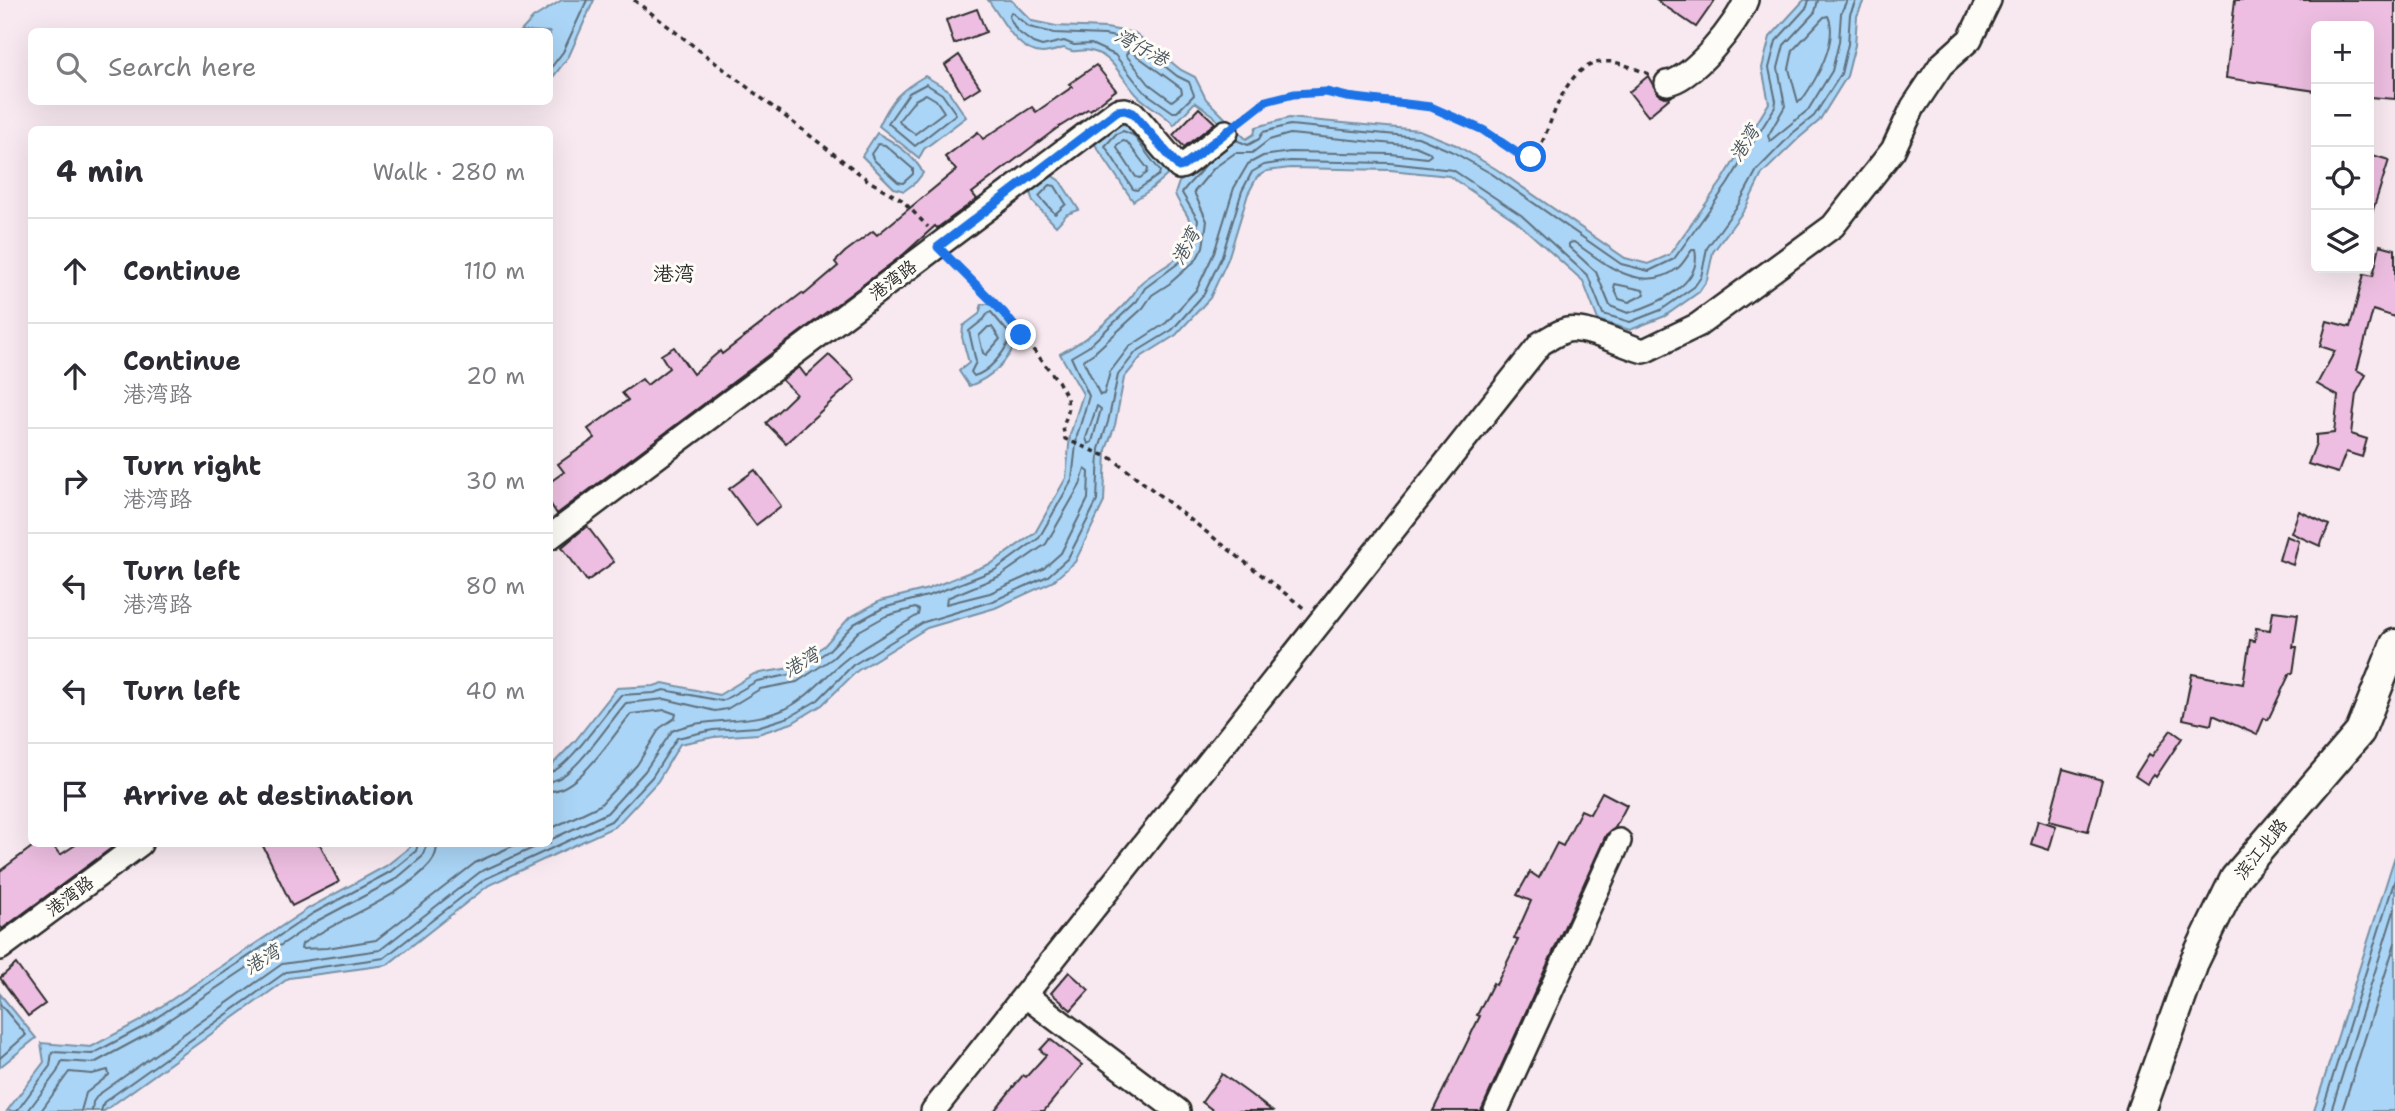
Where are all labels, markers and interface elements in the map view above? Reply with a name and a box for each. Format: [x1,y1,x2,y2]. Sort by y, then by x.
map controls [2311,21,2374,273]
button: + [2311,21,2374,84]
water label: 湾仔港 [1111,23,1175,73]
search box [28,28,553,105]
icon: search [52,48,90,86]
text: Search here [108,49,257,84]
button: − [2311,84,2374,147]
water label: 港湾 [1724,118,1767,166]
route start [1515,141,1546,172]
button: locate [2311,147,2374,210]
text: 4 min [56,151,143,192]
text: Walk · 280 m [372,157,525,187]
button: layers [2311,210,2374,273]
water label: 港湾 [1165,221,1207,269]
icon: ahead [56,252,94,290]
text: Continue [123,253,241,288]
street label: 港湾路 [864,254,922,306]
text: 110 m [463,256,525,286]
district label: 港湾 [653,260,695,288]
route end [1005,319,1036,350]
text: Continue [123,343,241,378]
icon: ahead [56,357,94,395]
text: 20 m [466,361,525,391]
text: 港湾路 [123,379,192,409]
text: Turn right [123,448,261,483]
icon: right [56,462,94,500]
text: 30 m [466,466,525,496]
text: 港湾路 [123,484,192,514]
text: Turn left [123,553,240,588]
icon: left [56,567,94,605]
text: 80 m [466,571,525,601]
text: 港湾路 [123,589,192,619]
water label: 港湾 [779,640,827,683]
icon: left [56,672,94,710]
text: Turn left [123,673,240,708]
text: 40 m [465,676,525,706]
icon: arrive [56,777,94,815]
text: Arrive at destination [123,778,413,813]
street label: 滨江北路 [2229,813,2293,885]
street label: 港湾路 [41,870,99,922]
water label: 港湾 [240,937,288,980]

